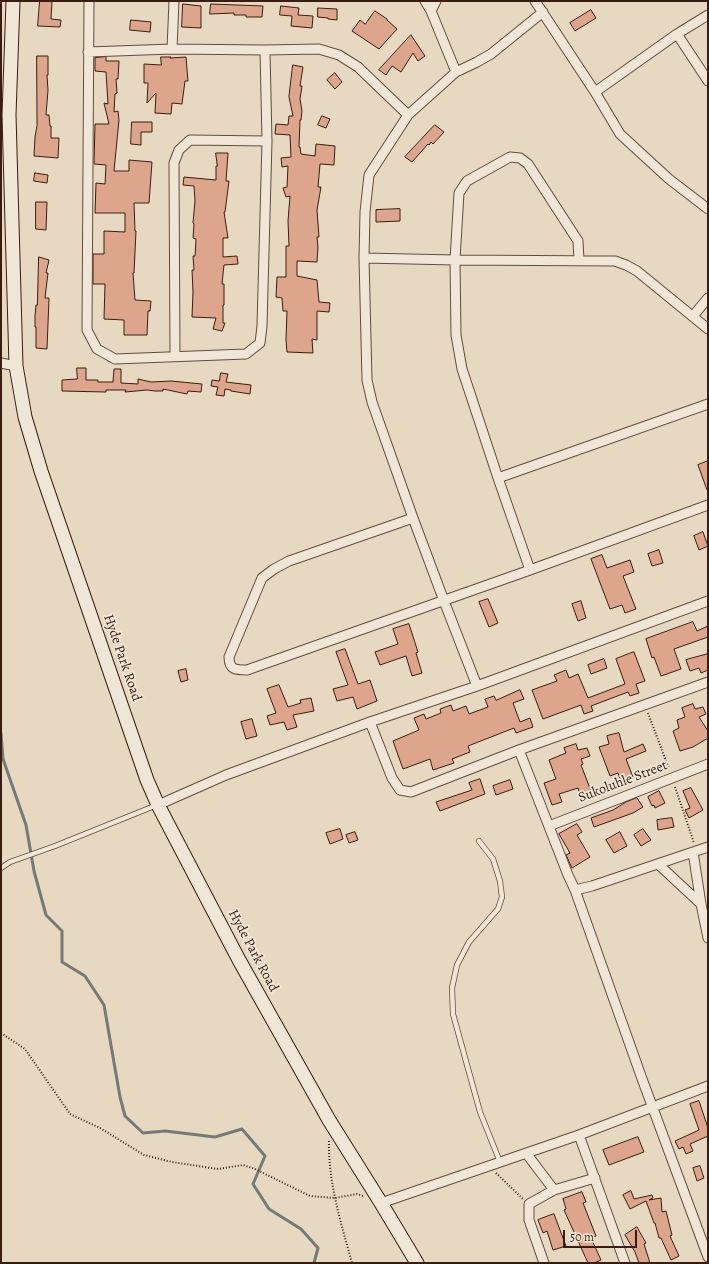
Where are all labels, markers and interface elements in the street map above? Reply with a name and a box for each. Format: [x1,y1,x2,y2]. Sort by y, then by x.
street label: Hyde Park Road [99,612,145,704]
street label: Sukoluhle Street [576,757,670,807]
street label: Hyde Park Road [224,907,282,995]
scale bar [565,1222,639,1248]
text: 50 m [570,1229,594,1245]

